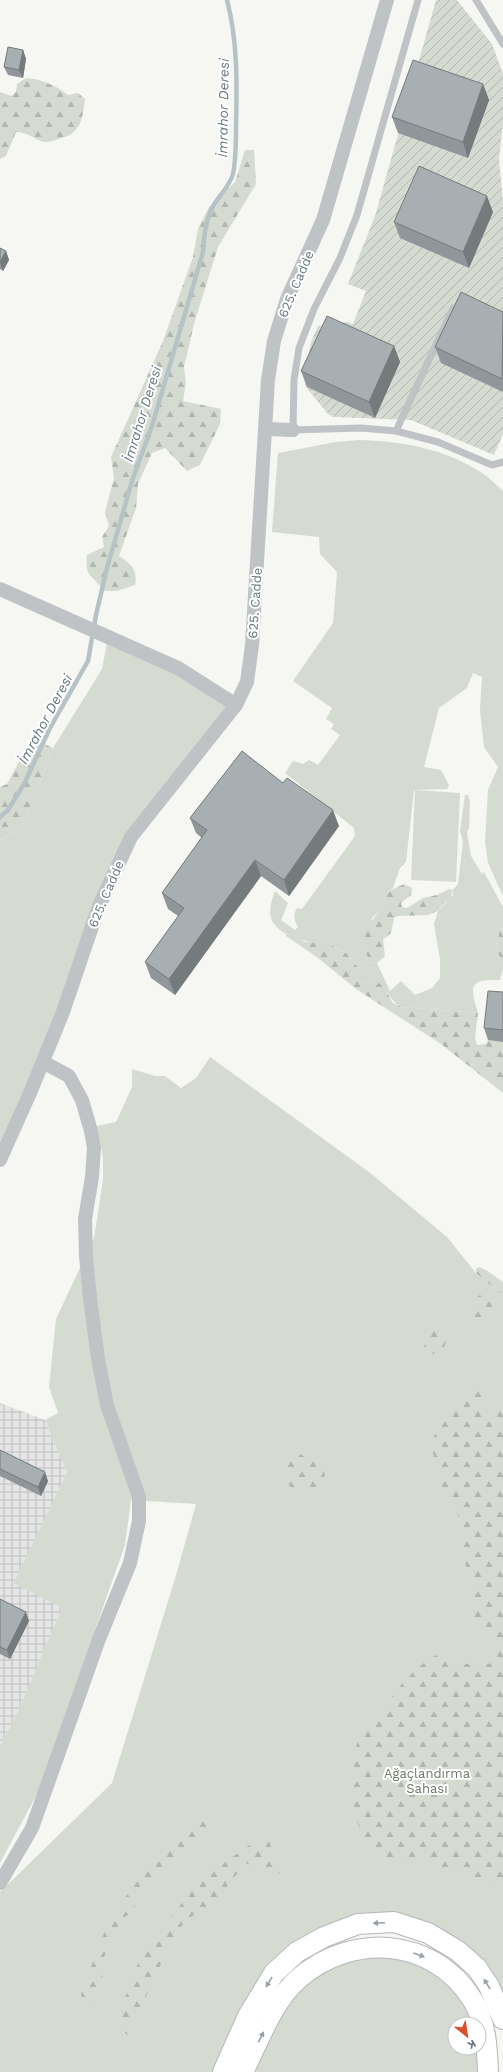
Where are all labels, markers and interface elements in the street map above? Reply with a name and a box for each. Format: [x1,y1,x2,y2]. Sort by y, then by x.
water label: İmrahor Deresi [214,58,232,158]
street label: 625. Cadde [275,248,317,320]
water label: İmrahor Deresi [120,364,164,464]
street label: 625. Cadde [245,567,265,639]
water label: İmrahor Deresi [15,671,76,767]
street label: 625. Cadde [85,858,127,930]
park label: Ağaçlandırma Sahası [384,1766,471,1796]
one-way arrow [373,1919,385,1926]
one-way arrow [414,1953,426,1959]
one-way arrow [265,1976,272,1988]
one-way arrow [483,1979,491,1989]
north arrow [447,2016,487,2056]
one-way arrow [258,2031,264,2043]
text: K [465,2037,478,2052]

